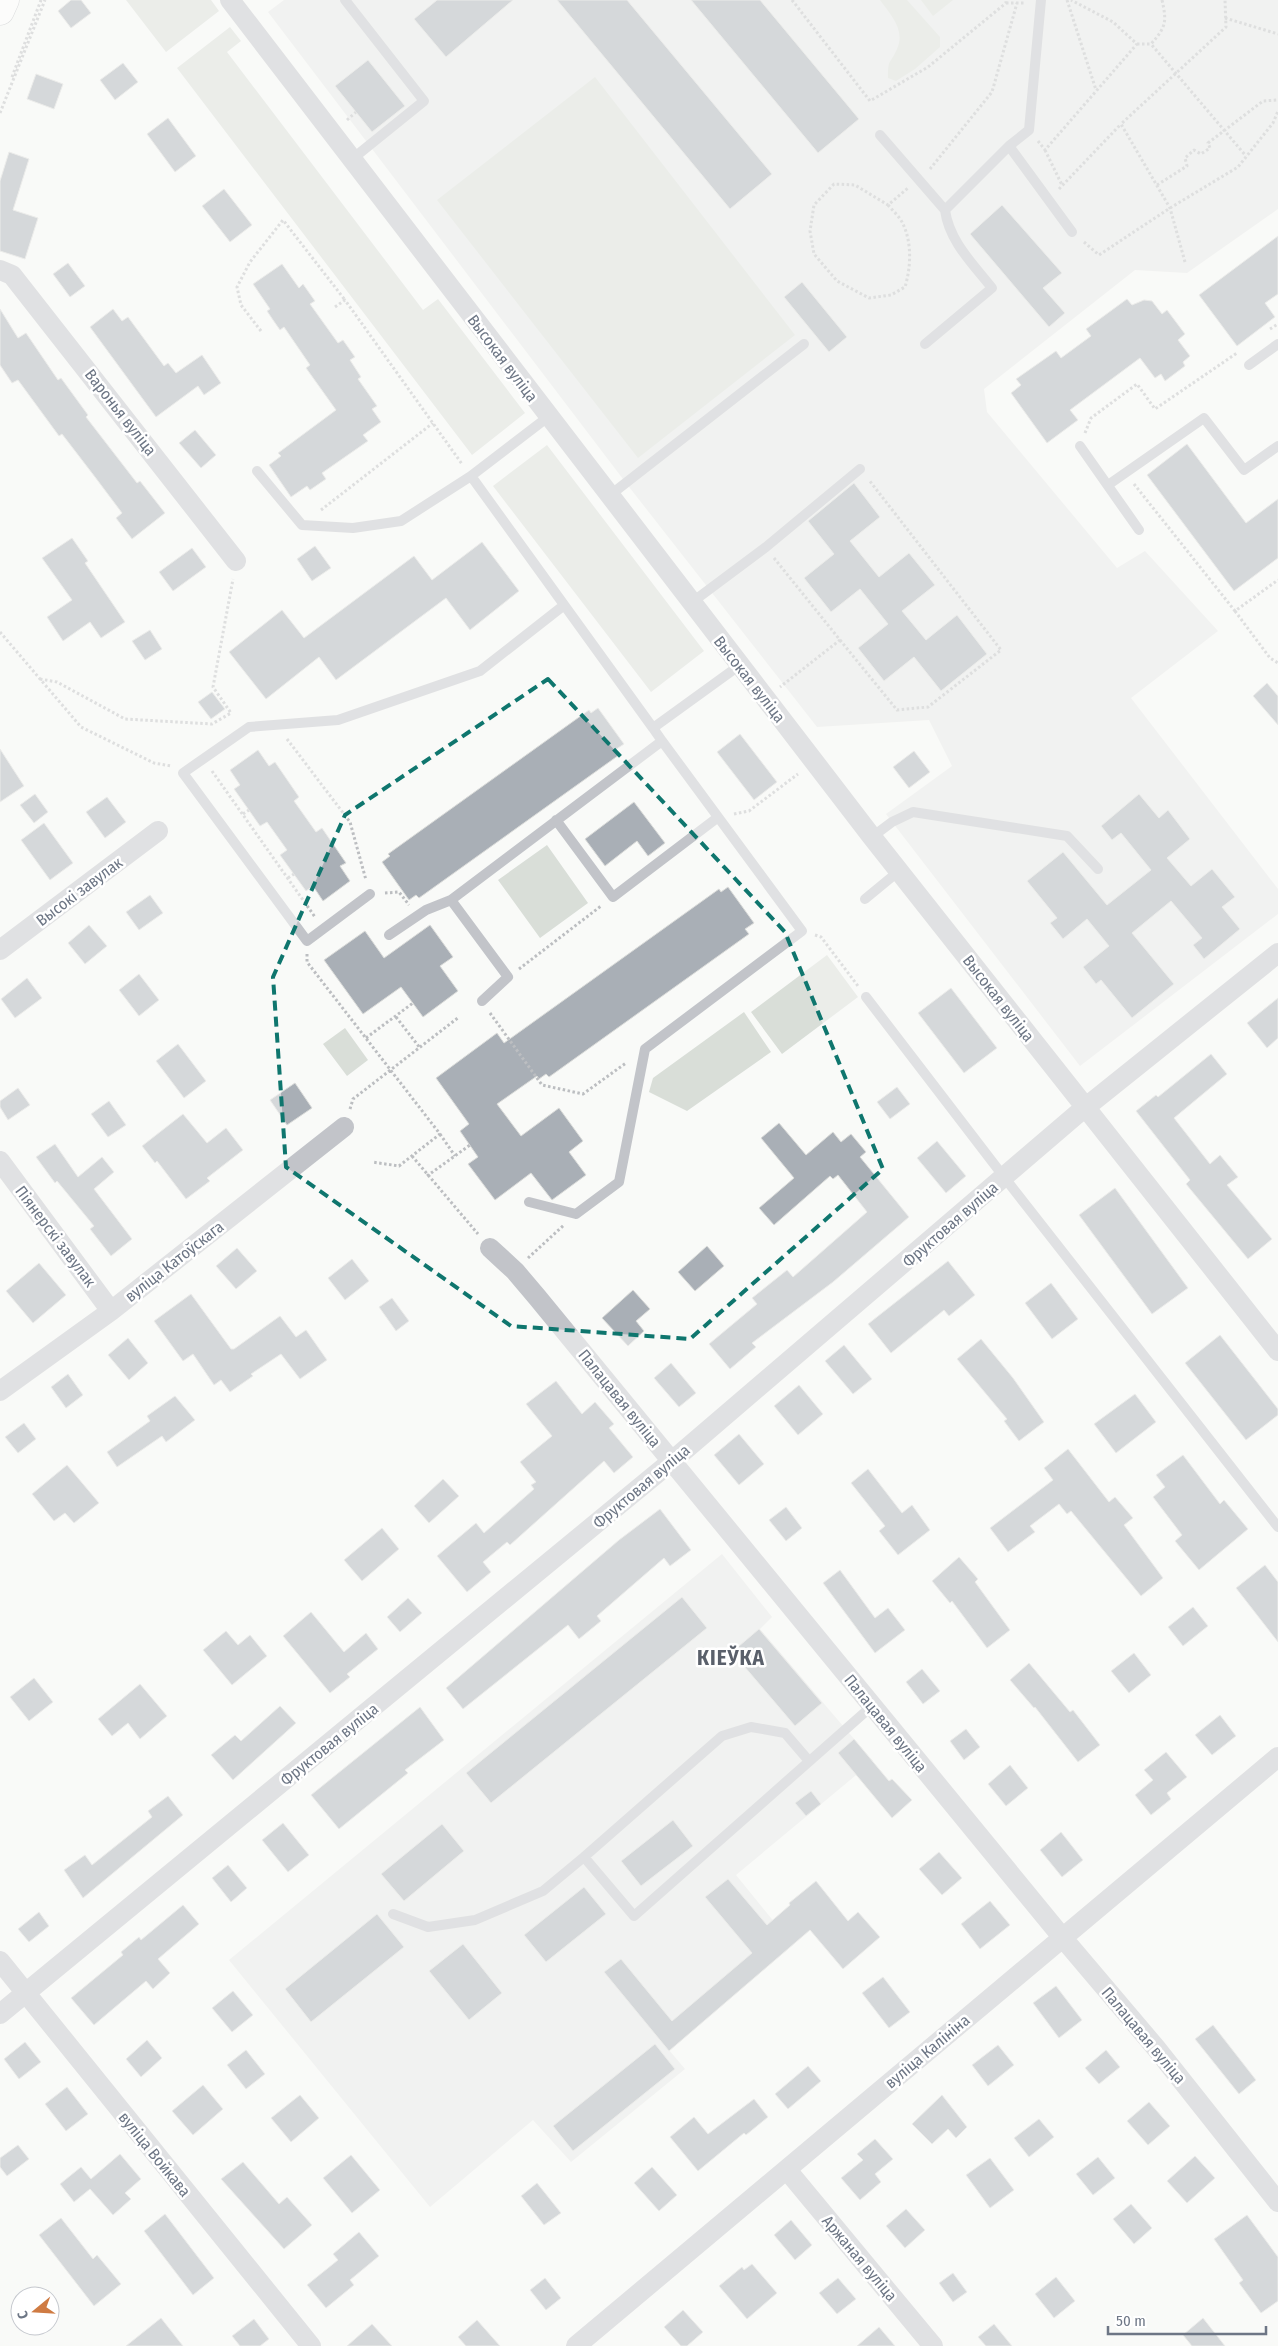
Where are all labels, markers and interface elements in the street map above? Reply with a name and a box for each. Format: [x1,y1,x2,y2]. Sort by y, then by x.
street label: Высокая вуліца [464,311,542,406]
street label: Варонья вуліца [81,365,160,459]
street label: Высокая вуліца [710,632,789,726]
street label: Высокі завулак [33,853,126,930]
street label: Высокая вуліца [959,951,1038,1045]
street label: Фруктовая вуліца [899,1178,1002,1271]
street label: Піянерскі завулак [11,1182,100,1291]
street label: вуліца Катоўскага [121,1217,228,1306]
street label: Палацавая вуліца [574,1345,665,1451]
street label: Фруктовая вуліца [589,1440,694,1532]
district label: КІЕЎКА [697,1645,765,1671]
street label: Палацавая вуліца [840,1670,931,1776]
street label: Фруктовая вуліца [277,1699,382,1790]
street label: Палацавая вуліца [1098,1983,1190,2088]
street label: вуліца Калініна [881,2010,974,2092]
street label: вуліца Войкава [115,2108,195,2201]
street label: Аржаная вуліца [818,2212,901,2305]
north arrow [10,2286,60,2336]
scale bar [1108,2304,1266,2336]
text: С [14,2308,32,2321]
text: 50 m [1116,2312,1146,2330]

